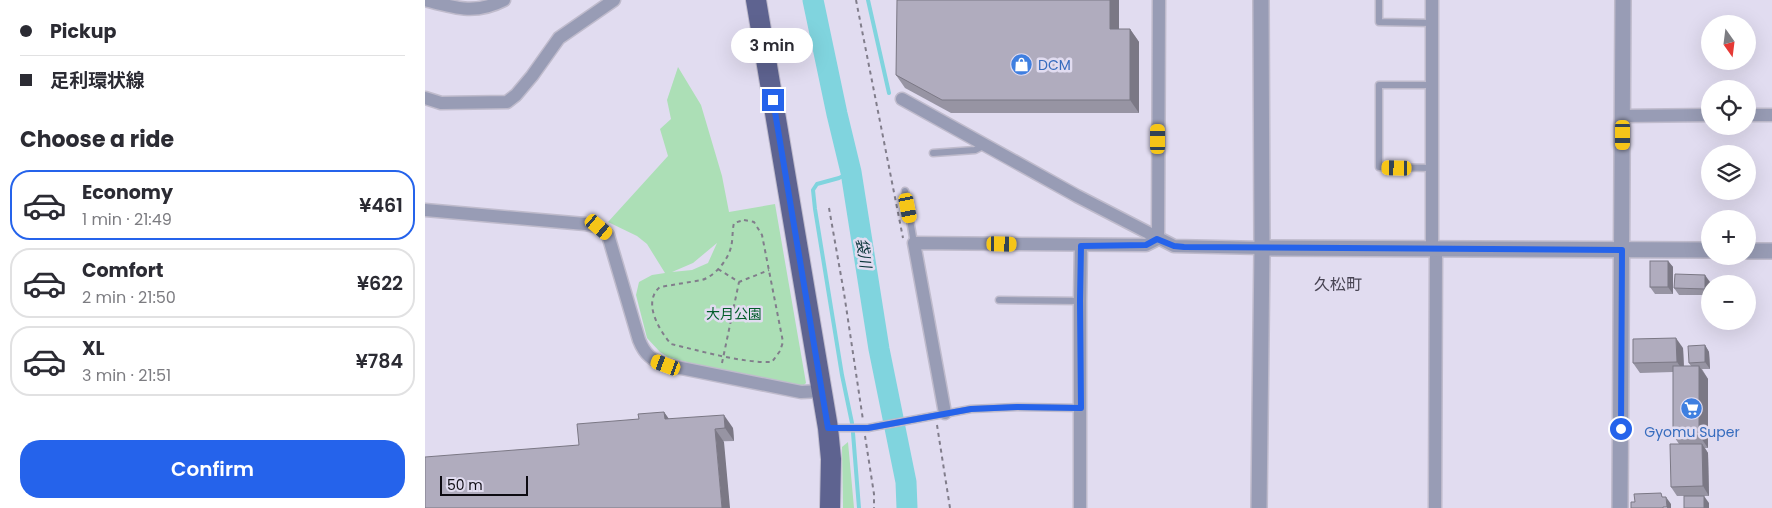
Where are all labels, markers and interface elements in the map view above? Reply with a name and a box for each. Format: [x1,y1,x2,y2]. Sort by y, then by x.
north arrow [1701,15,1756,70]
map controls [1701,15,1756,330]
text: Pickup [50,18,116,45]
callout: 3 min [732,28,814,62]
text: 3 min [749,34,795,57]
shop icon: DCM [1010,53,1034,77]
place label: DCM [1038,55,1071,75]
text: 足利環状線 [50,67,145,94]
button: locate [1701,80,1756,135]
route end [762,89,784,111]
car [1615,120,1630,150]
text: Choose a ride [20,124,174,155]
car [1150,124,1165,154]
button: layers [1701,145,1756,200]
car [1381,160,1412,176]
text: Economy [82,179,173,206]
icon: car [22,183,67,228]
text: ¥461 [359,192,403,219]
car [897,192,918,224]
text: 1 min · 21:49 [82,208,172,231]
button: + [1701,210,1756,265]
car [582,212,615,242]
car [986,236,1017,252]
water label: 袋川 [851,237,877,271]
text: Comfort [82,257,164,284]
icon: car [22,261,67,306]
text: ¥622 [357,270,403,297]
district label: 久松町 [1314,273,1362,296]
button: − [1701,275,1756,330]
text: 2 min · 21:50 [82,286,176,309]
park label: 大月公園 [706,304,762,324]
text: XL [82,335,105,362]
icon: car [22,339,67,384]
text: ¥784 [356,348,403,375]
car [649,353,682,377]
text: 3 min · 21:51 [82,364,171,387]
supermarket icon: Gyomu Super [1680,397,1704,421]
route start [1610,418,1632,440]
place label: Gyomu Super [1644,422,1740,442]
button: Confirm [20,440,405,498]
scale bar [440,473,527,496]
text: 50 m [447,475,483,495]

